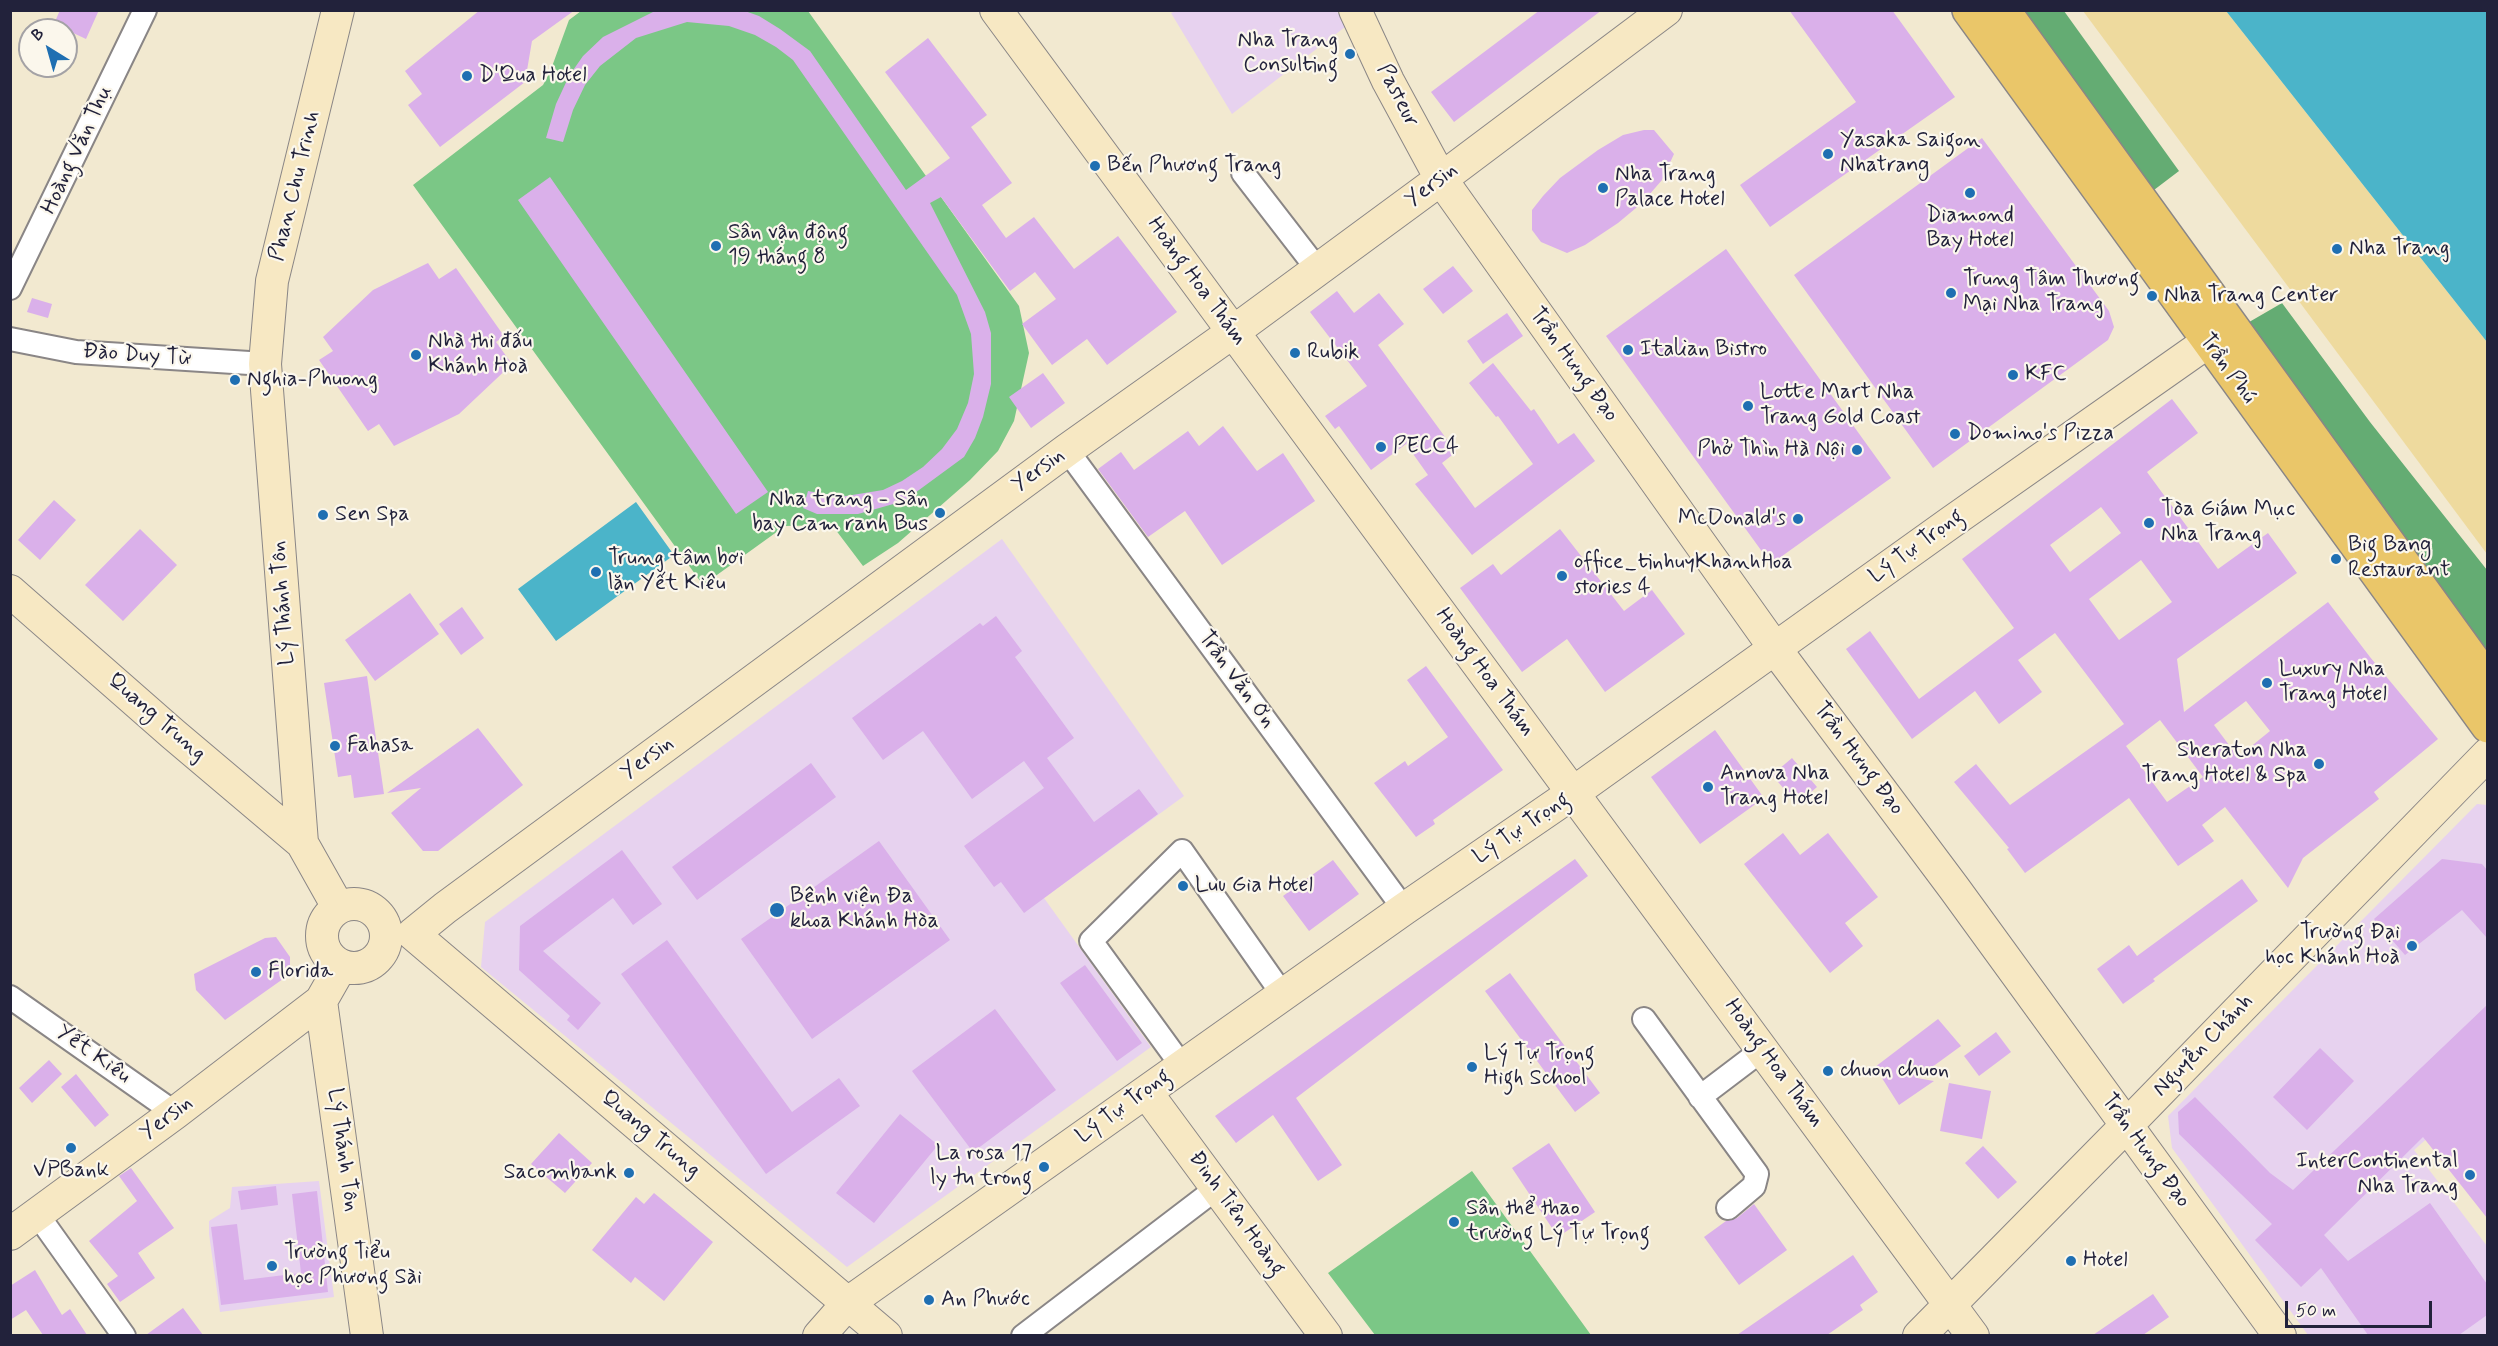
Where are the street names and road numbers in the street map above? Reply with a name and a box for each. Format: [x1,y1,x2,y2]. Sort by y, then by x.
street label: Pasteur [1370,60,1424,132]
street label: Hoàng Văn Thụ [37,81,119,219]
street label: Phan Chu Trinh [265,108,327,264]
street label: Yersin [1400,158,1464,214]
street label: Hoàng Hoa Thám [1141,213,1251,351]
street label: Trần Hưng Đạo [1523,303,1623,427]
street label: Trần Phú [2193,329,2261,409]
street label: Đào Duy Từ [82,339,192,373]
street label: Yersin [1007,443,1071,499]
street label: Lý Tự Trọng [1865,504,1969,590]
street label: Lý Thánh Tôn [266,540,302,666]
street label: Hoàng Hoa Thám [1429,604,1539,742]
street label: Trần Văn Ơn [1192,626,1280,734]
street label: Quang Trung [101,668,211,768]
street label: Trần Hưng Đạo [1807,697,1909,821]
street label: Yersin [616,731,680,787]
street label: Lý Tự Trọng [1469,787,1575,871]
street label: Nguyễn Chánh [2148,989,2260,1103]
street label: Hoàng Hoa Thám [1718,995,1828,1133]
street label: Yết Kiêu [51,1020,135,1090]
street label: Lý Tự Trọng [1072,1064,1176,1150]
street label: Lý Thánh Tôn [320,1086,364,1214]
street label: Quang Trung [595,1086,705,1184]
street label: Trần Hưng Đạo [2095,1089,2195,1213]
street label: Yersin [135,1091,199,1147]
street label: Đinh Tiên Hoàng [1182,1147,1290,1281]

